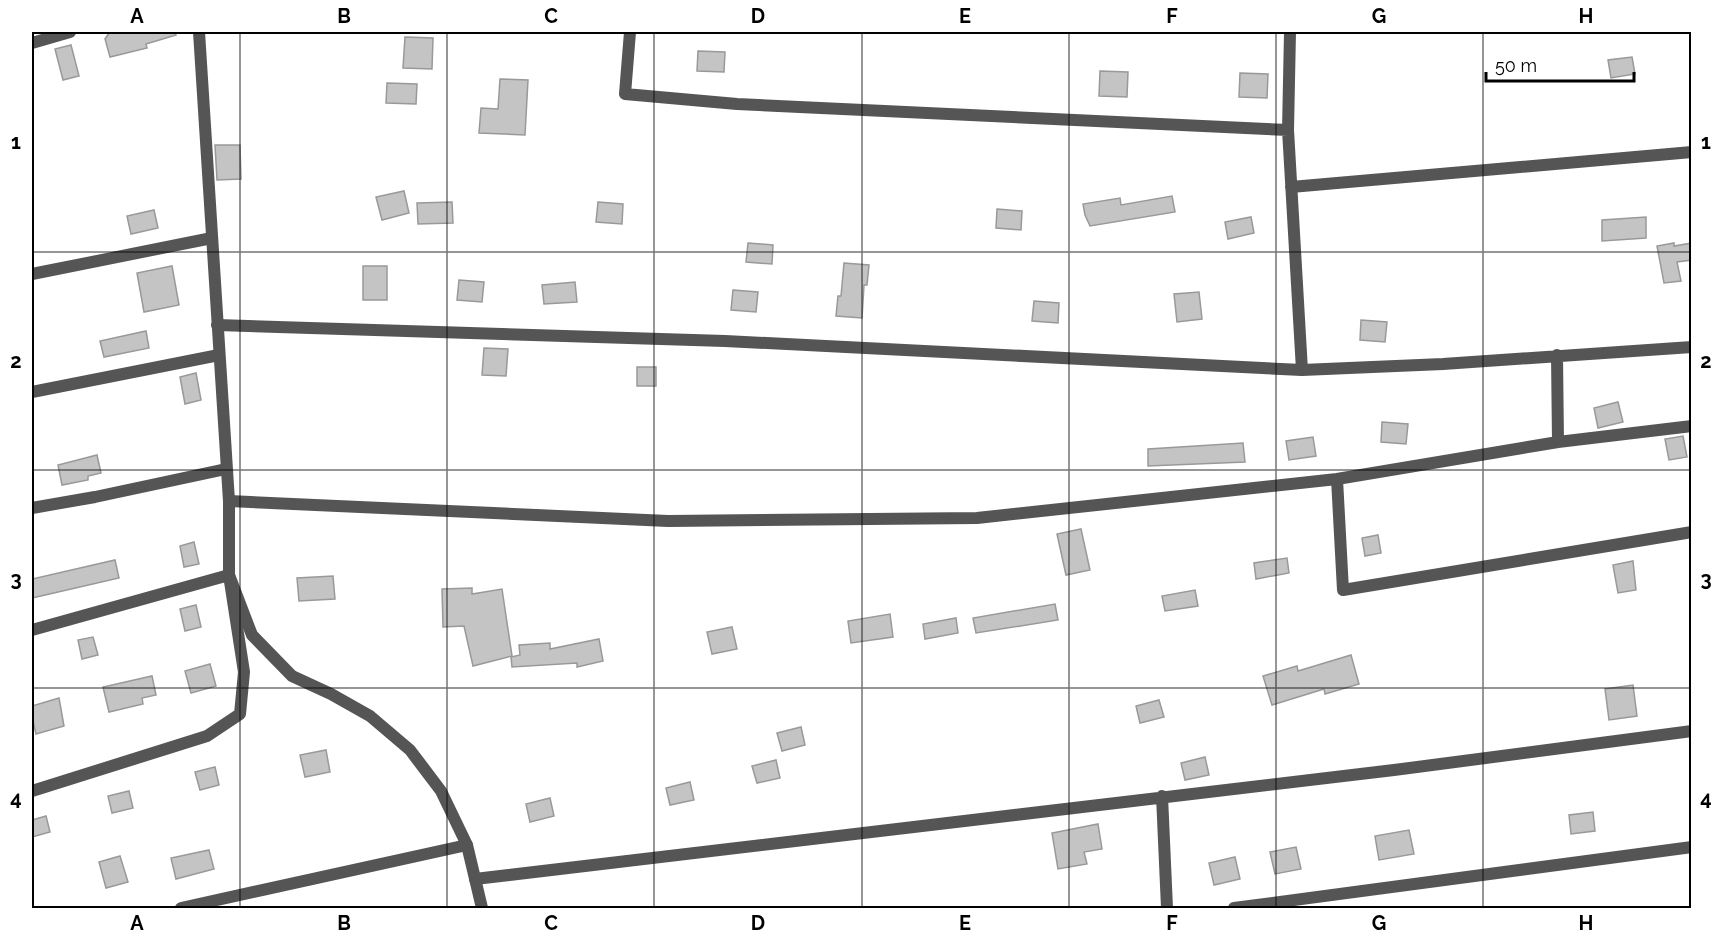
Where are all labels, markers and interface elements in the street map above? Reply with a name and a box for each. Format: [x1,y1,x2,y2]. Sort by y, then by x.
text: A [130,4,144,28]
text: B [337,4,351,28]
text: C [544,4,558,28]
text: D [751,4,765,28]
text: E [959,4,971,28]
text: F [1166,4,1178,28]
text: G [1372,4,1386,28]
text: H [1579,4,1593,28]
scale bar [1486,45,1634,83]
text: 50 m [1495,55,1537,76]
text: 1 [11,130,21,154]
text: 1 [1701,130,1711,154]
text: 2 [10,349,22,373]
text: 2 [1700,349,1712,373]
text: 3 [10,567,22,591]
text: 3 [1700,567,1712,591]
text: 4 [10,786,22,810]
text: 4 [1700,786,1712,810]
text: A [130,911,144,935]
text: B [337,911,351,935]
text: C [544,911,558,935]
text: D [751,911,765,935]
text: E [959,911,971,935]
text: F [1166,911,1178,935]
text: G [1372,911,1386,935]
text: H [1579,911,1593,935]

